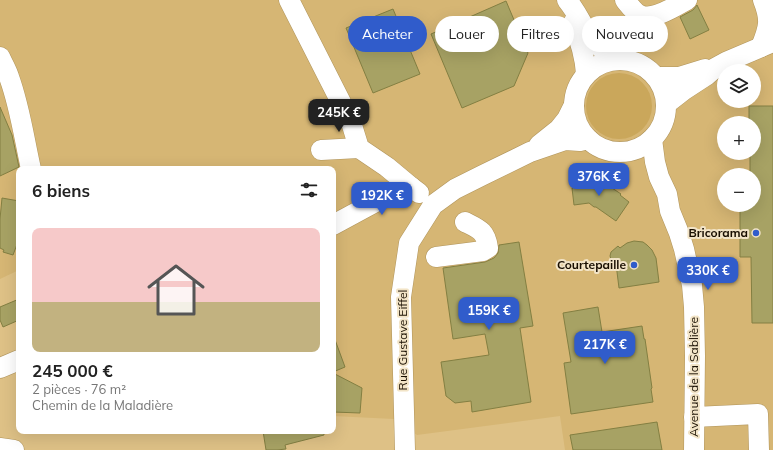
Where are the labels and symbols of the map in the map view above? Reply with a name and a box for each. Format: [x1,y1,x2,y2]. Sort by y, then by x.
pin: 245K € [306,99,372,133]
pin: 376K € [566,163,632,197]
pin: 192K € [349,182,415,216]
place label: Bricorama [689,225,748,240]
marker: Bricorama [751,228,761,238]
place label: Courtepaille [557,257,626,272]
pin: 330K € [675,257,741,291]
marker: Courtepaille [629,260,639,270]
street label: Rue Gustave Eiffel [395,290,410,390]
pin: 159K € [456,297,522,331]
street label: Avenue de la Sablière [686,317,701,437]
pin: 217K € [572,331,638,365]

